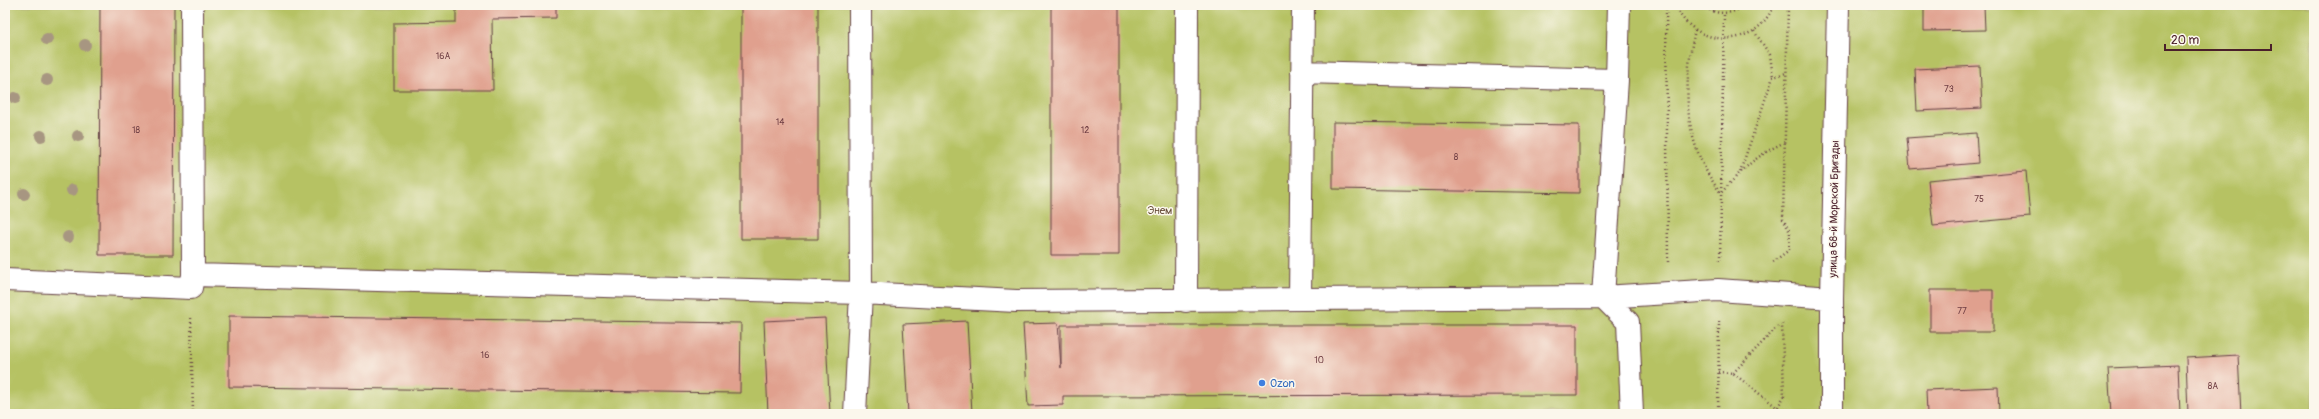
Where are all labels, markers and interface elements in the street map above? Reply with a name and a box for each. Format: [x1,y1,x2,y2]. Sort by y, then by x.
scale bar [2165,26,2271,52]
text: 20 m [2171,33,2200,48]
house number: 16А [436,51,450,62]
house number: 73 [1944,84,1954,95]
house number: 14 [776,117,785,128]
house number: 18 [132,125,140,136]
house number: 12 [1081,125,1089,136]
street label: улица 68-й Морской Бригады [1826,140,1842,279]
house number: 8 [1454,152,1459,163]
house number: 75 [1974,194,1984,205]
park label: Энем [1148,204,1172,217]
house number: 77 [1957,306,1967,317]
house number: 16 [481,350,489,361]
house number: 10 [1314,355,1324,366]
place label: Ozon [1270,377,1295,390]
marker: Ozon [1257,378,1267,388]
house number: 8А [2208,381,2218,392]

